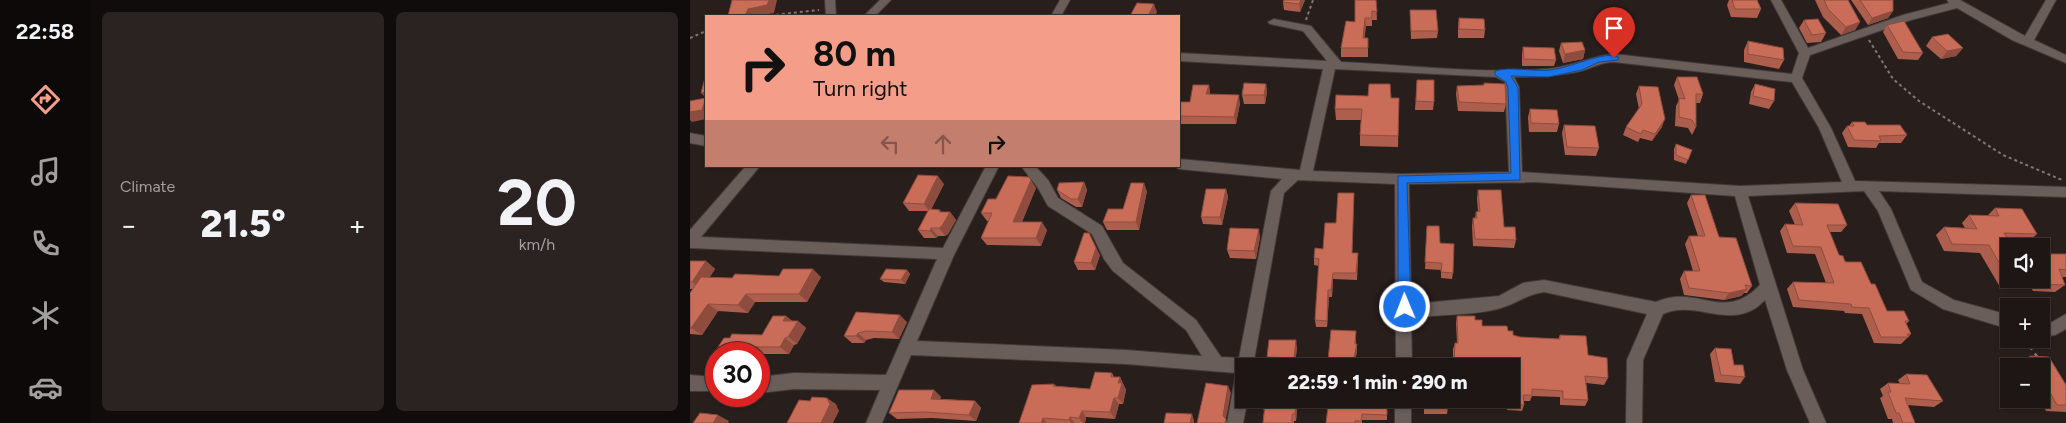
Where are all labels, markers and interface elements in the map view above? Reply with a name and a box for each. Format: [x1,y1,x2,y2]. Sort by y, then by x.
pin [1593,7,1635,58]
icon: arrive [1600,14,1628,42]
text: 22:58 [16,18,74,45]
text: 80 m [813,33,896,75]
icon: right [730,35,795,100]
text: Turn right [813,75,908,102]
icon: directions [28,82,63,117]
icon: left [876,130,904,158]
icon: ahead [929,130,957,158]
icon: right [982,130,1010,158]
icon: music [28,154,63,189]
text: 20 [497,163,577,241]
text: Climate [120,177,175,196]
text: 21.5° [200,201,286,247]
text: − [120,208,137,242]
text: + [349,208,366,242]
icon: phone [28,226,63,261]
text: km/h [519,235,555,254]
map controls [2000,238,2050,408]
button: sound [2000,238,2050,288]
position arrow [1378,280,1430,332]
icon: climate [28,298,63,333]
button: + [2000,298,2050,348]
speed limit sign: 30 [705,342,770,407]
button: − [2000,358,2050,408]
icon: car [28,370,63,405]
text: 22:59 · 1 min · 290 m [1288,371,1467,394]

